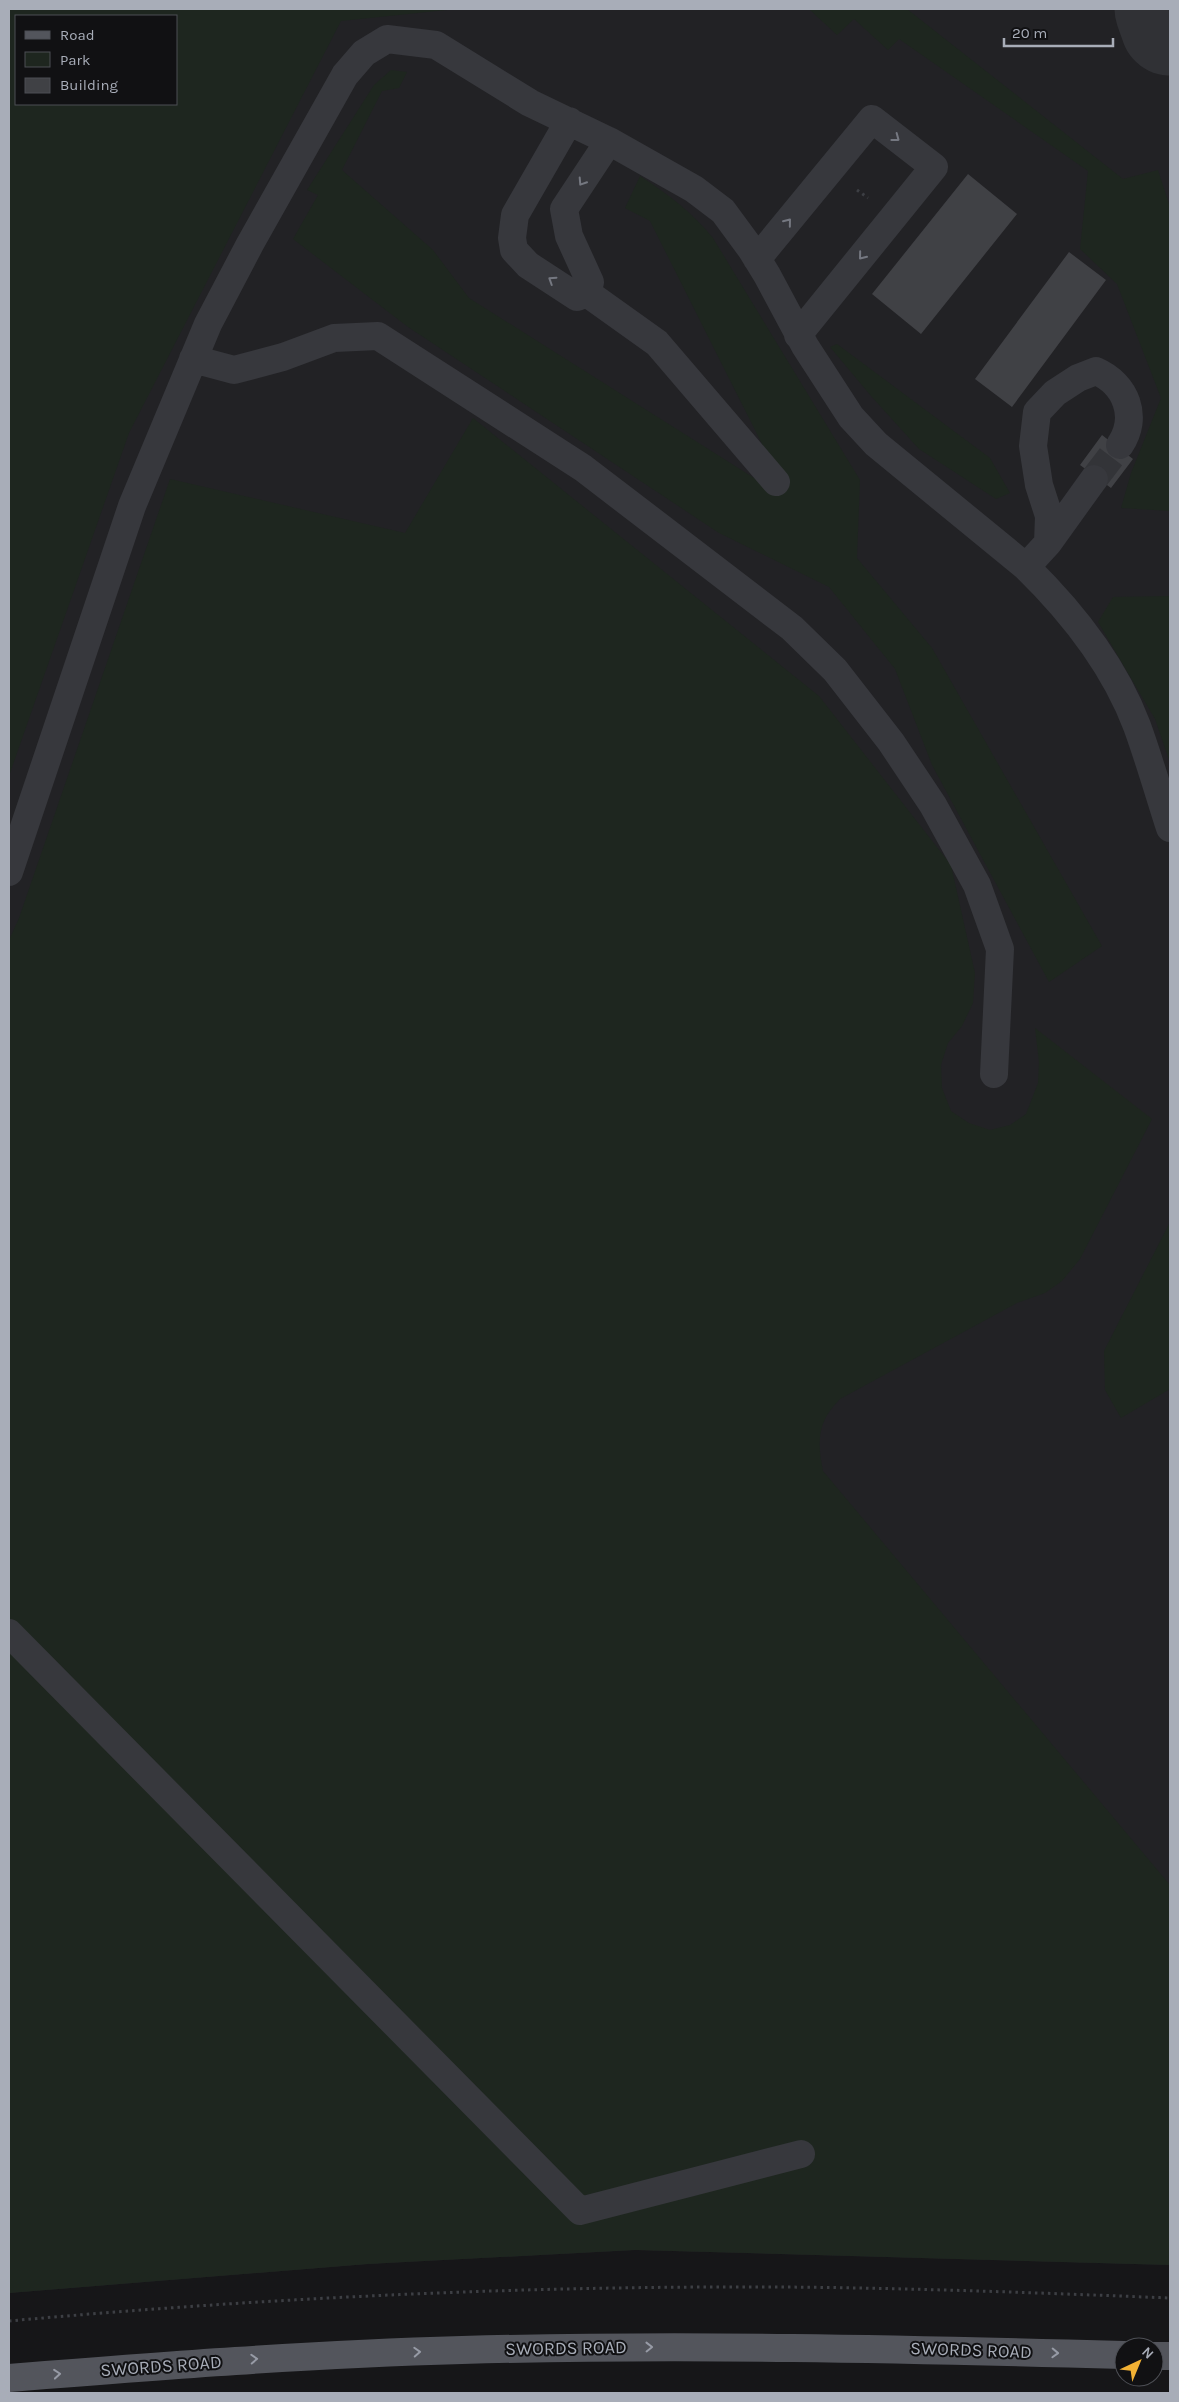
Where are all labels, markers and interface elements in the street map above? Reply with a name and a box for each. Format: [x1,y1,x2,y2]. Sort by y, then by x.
legend [15,15,178,105]
scale bar [1004,15,1113,47]
text: 20 m [1012,24,1047,42]
text: Road [60,26,95,44]
text: Park [60,51,90,69]
text: Building [60,76,118,94]
one-way arrow [890,132,899,140]
one-way arrow [578,177,588,186]
one-way arrow [783,219,791,228]
one-way arrow [859,250,868,259]
one-way arrow [548,277,558,286]
street label: SWORDS ROAD [505,2336,627,2360]
street label: SWORDS ROAD [910,2337,1032,2363]
north arrow [1114,2337,1164,2387]
one-way arrow [646,2342,653,2352]
text: N [1138,2343,1157,2363]
one-way arrow [413,2347,421,2357]
one-way arrow [1052,2348,1059,2358]
street label: SWORDS ROAD [100,2351,222,2381]
one-way arrow [251,2354,259,2365]
one-way arrow [54,2369,62,2380]

